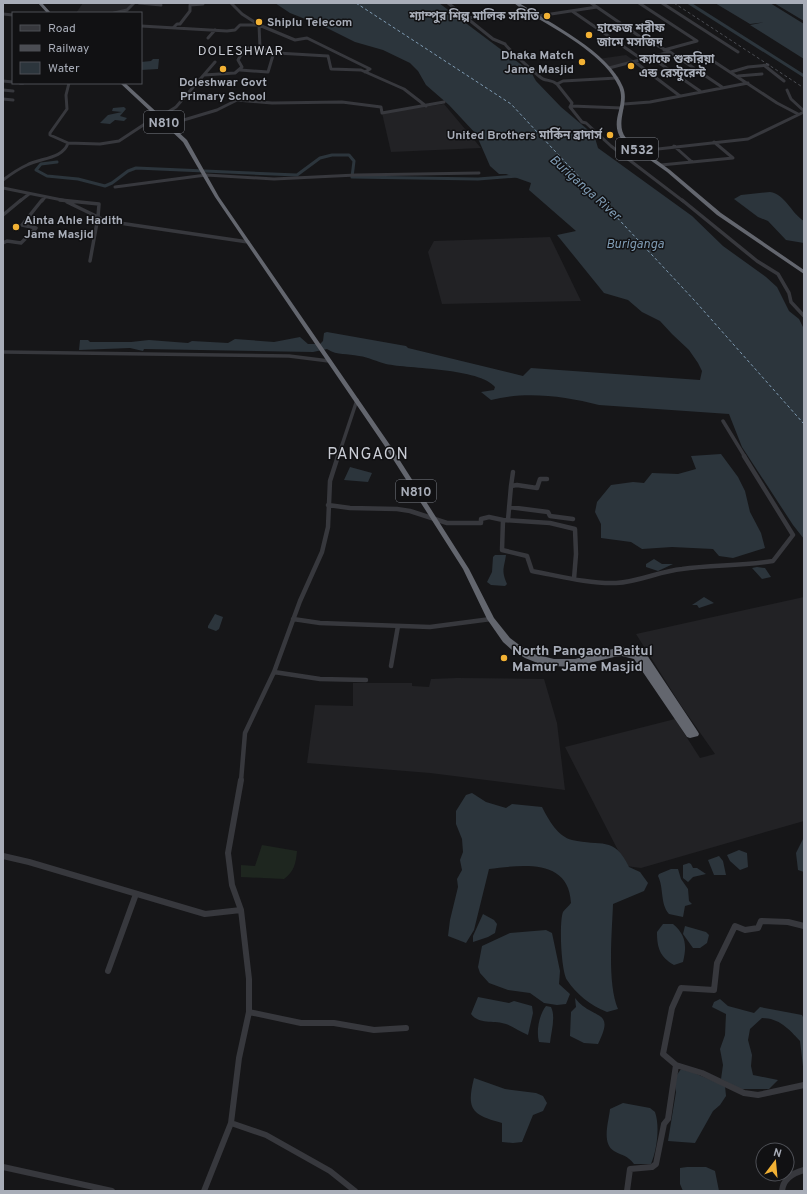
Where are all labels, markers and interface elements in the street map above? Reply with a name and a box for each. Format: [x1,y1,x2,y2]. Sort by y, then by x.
place label: শ্যাম্পুর শিল্প মালিক সমিতি [408,8,540,25]
marker: শ্যাম্পুর শিল্প মালিক সমিতি [542,11,552,21]
legend [12,12,142,84]
place label: Shiplu Telecom [267,15,352,31]
marker: Shiplu Telecom [254,17,264,27]
place label: হাফেজ শরীফ জামে মসজিদ [596,20,666,51]
text: Road [48,21,76,37]
marker: হাফেজ শরীফ জামে মসজিদ [584,30,594,40]
text: Railway [48,41,89,57]
district label: DOLESHWAR [198,44,284,60]
place label: Dhaka Match Jame Masjid [501,48,574,78]
place label: ক্যাফে শুকরিয়া এন্ড রেস্টুরেন্ট [638,51,715,82]
marker: Dhaka Match Jame Masjid [577,57,587,67]
text: Water [48,61,80,77]
marker: ক্যাফে শুকরিয়া এন্ড রেস্টুরেন্ট [626,61,636,71]
marker: Doleshwar Govt Primary School [218,64,228,74]
place label: Doleshwar Govt Primary School [179,75,267,105]
road number: N810 [144,111,184,133]
place label: United Brothers মার্কিন ব্রাদার্স [447,127,603,144]
marker: United Brothers মার্কিন ব্রাদার্স [605,130,615,140]
road number: N532 [616,138,658,160]
water label: Buriganga River [546,152,624,225]
place label: Ainta Ahle Hadith Jame Masjid [24,213,123,243]
marker: Ainta Ahle Hadith Jame Masjid [11,222,21,232]
water label: Buriganga [606,237,664,253]
district label: PANGAON [327,445,409,465]
road number: N810 [396,480,436,502]
place label: North Pangaon Baitul Mamur Jame Masjid [512,643,653,676]
marker: North Pangaon Baitul Mamur Jame Masjid [499,653,509,663]
north arrow [755,1142,795,1182]
text: N [772,1146,783,1161]

